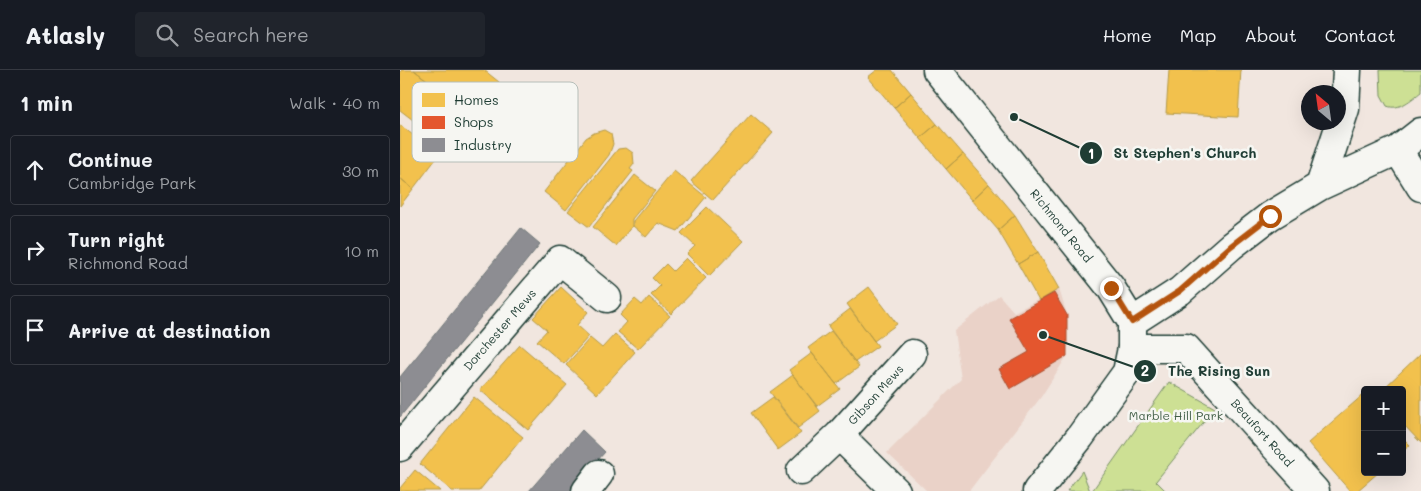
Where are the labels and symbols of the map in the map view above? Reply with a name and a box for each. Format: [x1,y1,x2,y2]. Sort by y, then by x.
legend [412,82,578,162]
north arrow [1301,85,1346,130]
text: Homes [454,90,499,109]
text: Shops [454,112,494,131]
text: Industry [454,135,512,154]
callout: St Stephen's Church [1079,139,1266,168]
text: 1 [1088,143,1094,163]
text: St Stephen's Church [1114,143,1256,162]
street label: Richmond Road [1027,185,1097,266]
route start [1259,205,1282,228]
route end [1100,277,1123,300]
street label: Dorchester Mews [459,285,539,374]
callout: The Rising Sun [1132,357,1280,386]
text: 2 [1141,360,1149,380]
street label: Gibson Mews [844,361,907,428]
text: The Rising Sun [1168,361,1270,380]
street label: Beaufort Road [1228,395,1298,470]
park label: Marble Hill Park [1129,407,1223,423]

